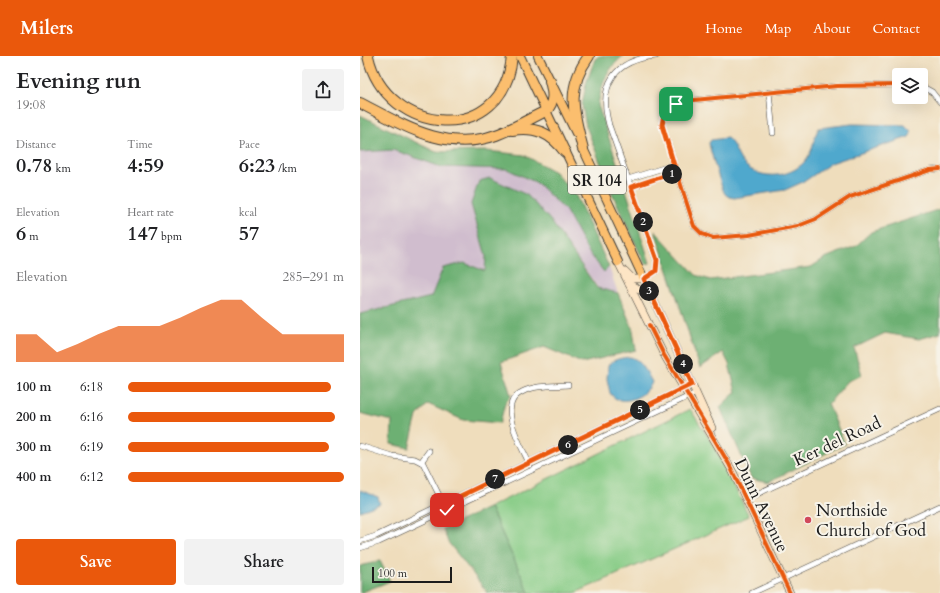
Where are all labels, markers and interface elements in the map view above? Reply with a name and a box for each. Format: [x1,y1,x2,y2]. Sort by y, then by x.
text: Milers [20,15,73,41]
text: Home [705,19,743,38]
text: Map [765,19,791,38]
text: About [813,19,850,38]
text: Contact [872,19,920,38]
text: Evening run [16,66,141,96]
map controls [892,68,928,104]
button: layers [892,68,928,104]
button: share [302,69,344,111]
pin [659,87,693,121]
icon: arrive [665,93,687,115]
text: 19:08 [16,96,46,114]
text: Distance [16,137,56,152]
text: Time [127,137,153,152]
text: Pace [239,137,260,152]
text: 0.78 [16,152,53,179]
text: 4:59 [127,152,164,179]
text: 6:23 [239,152,275,179]
text: km [53,161,71,176]
text: /km [275,161,297,176]
pin: 1 [662,164,682,184]
road number: SR 104 [568,166,626,194]
text: 1 [669,166,675,181]
text: Elevation [16,205,60,220]
text: Heart rate [127,205,174,220]
text: kcal [239,205,257,220]
pin: 2 [633,212,653,232]
text: 2 [640,214,646,229]
text: 6 [16,220,26,247]
text: 147 [127,220,158,247]
text: 57 [239,220,259,247]
text: m [26,229,39,244]
text: bpm [158,229,182,244]
text: Elevation [16,268,68,286]
text: 285–291 m [282,268,344,286]
pin: 3 [639,281,659,301]
text: 3 [646,283,652,298]
pin: 4 [673,354,693,374]
text: 4 [680,356,686,371]
text: 100 m [16,378,51,396]
text: 6:18 [80,378,103,396]
pin: 5 [630,400,650,420]
text: 5 [637,402,643,417]
text: 200 m [16,408,51,426]
text: 6:16 [80,408,103,426]
street label: Ker del Road [790,411,885,472]
pin: 6 [558,435,578,455]
text: 6 [565,437,571,452]
text: 300 m [16,438,51,456]
text: 6:19 [80,438,103,456]
street label: Dunn Avenue [729,454,794,556]
text: 400 m [16,468,51,486]
text: 6:12 [80,468,103,486]
pin: 7 [485,469,505,489]
text: 7 [492,471,498,486]
pin [430,493,464,527]
icon: check [436,499,458,521]
place label: Northside Church of God [816,499,926,542]
marker: Northside Church of God [803,515,813,525]
button: Save [16,539,176,585]
button: Share [184,539,344,585]
scale bar [372,565,452,584]
text: 100 m [378,566,407,581]

